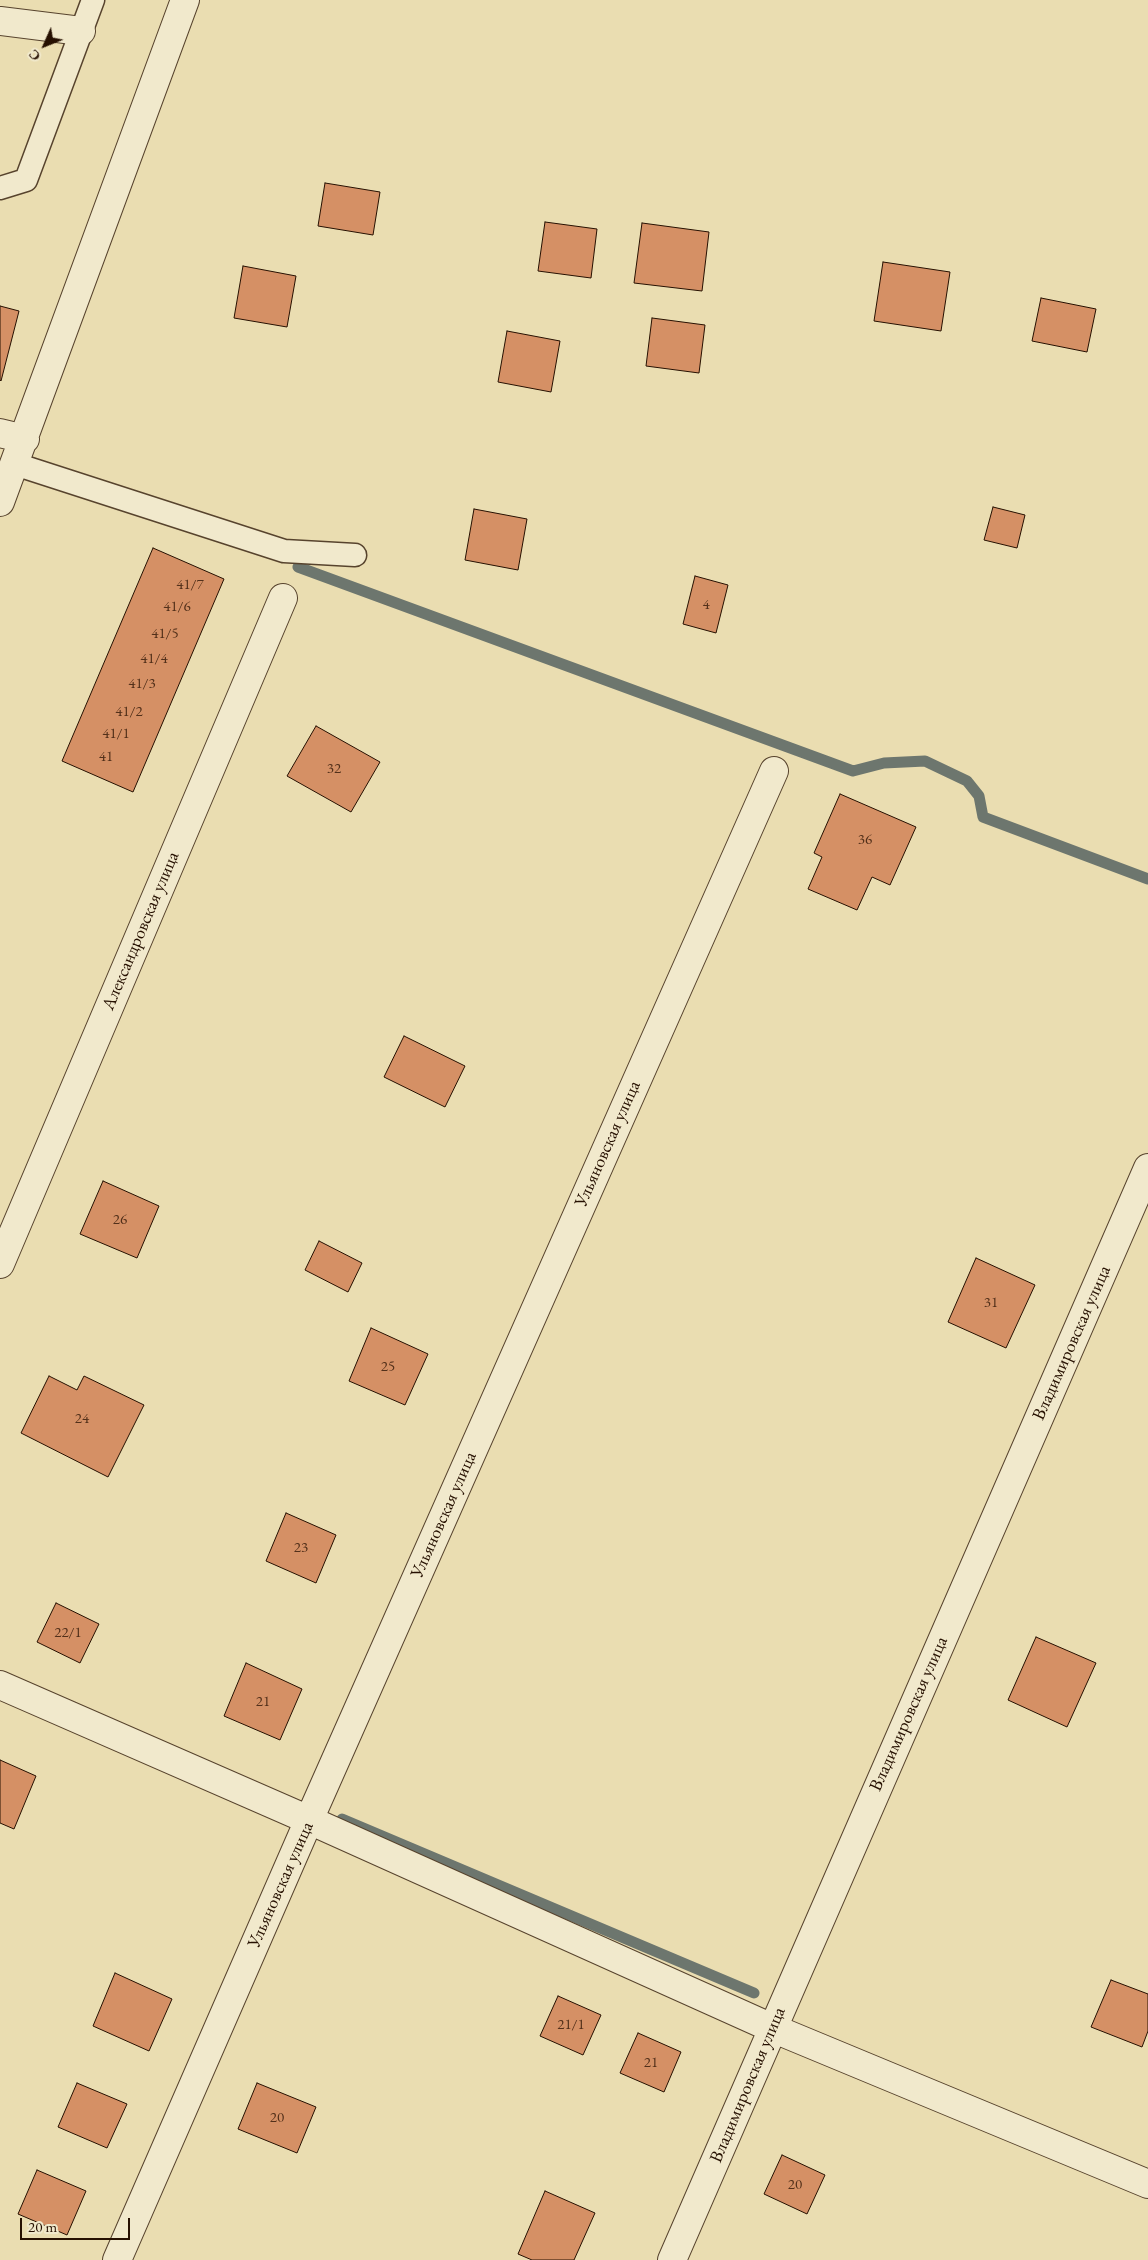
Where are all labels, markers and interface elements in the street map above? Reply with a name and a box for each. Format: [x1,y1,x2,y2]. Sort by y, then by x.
north arrow [20,20,70,70]
text: С [24,46,44,65]
house number: 41/7 [176,576,204,594]
house number: 4 [702,596,710,614]
house number: 41/6 [163,598,191,616]
house number: 41/5 [151,625,179,643]
house number: 41/4 [140,650,168,668]
house number: 41/3 [128,675,156,693]
house number: 41/2 [115,703,143,721]
house number: 41/1 [102,725,130,743]
house number: 41 [99,748,113,766]
house number: 32 [327,760,341,778]
house number: 36 [858,831,872,849]
street label: Александровская улица [98,848,184,1014]
street label: Ульяновская улица [571,1078,645,1210]
house number: 26 [113,1211,127,1229]
street label: Владимировская улица [1028,1262,1116,1424]
house number: 31 [984,1294,998,1312]
house number: 25 [381,1358,395,1376]
house number: 24 [75,1410,89,1428]
street label: Ульяновская улица [407,1449,481,1581]
house number: 23 [294,1539,308,1557]
house number: 22/1 [54,1624,82,1642]
street label: Владимировская улица [865,1633,953,1795]
house number: 21 [256,1693,270,1711]
street label: Ульяновская улица [244,1819,318,1951]
street label: Владимировская улица [705,2004,791,2166]
house number: 21/1 [557,2016,585,2034]
house number: 21 [644,2054,658,2072]
house number: 20 [270,2109,284,2127]
house number: 20 [788,2176,802,2194]
scale bar [22,2208,132,2240]
text: 20 m [28,2217,57,2236]

